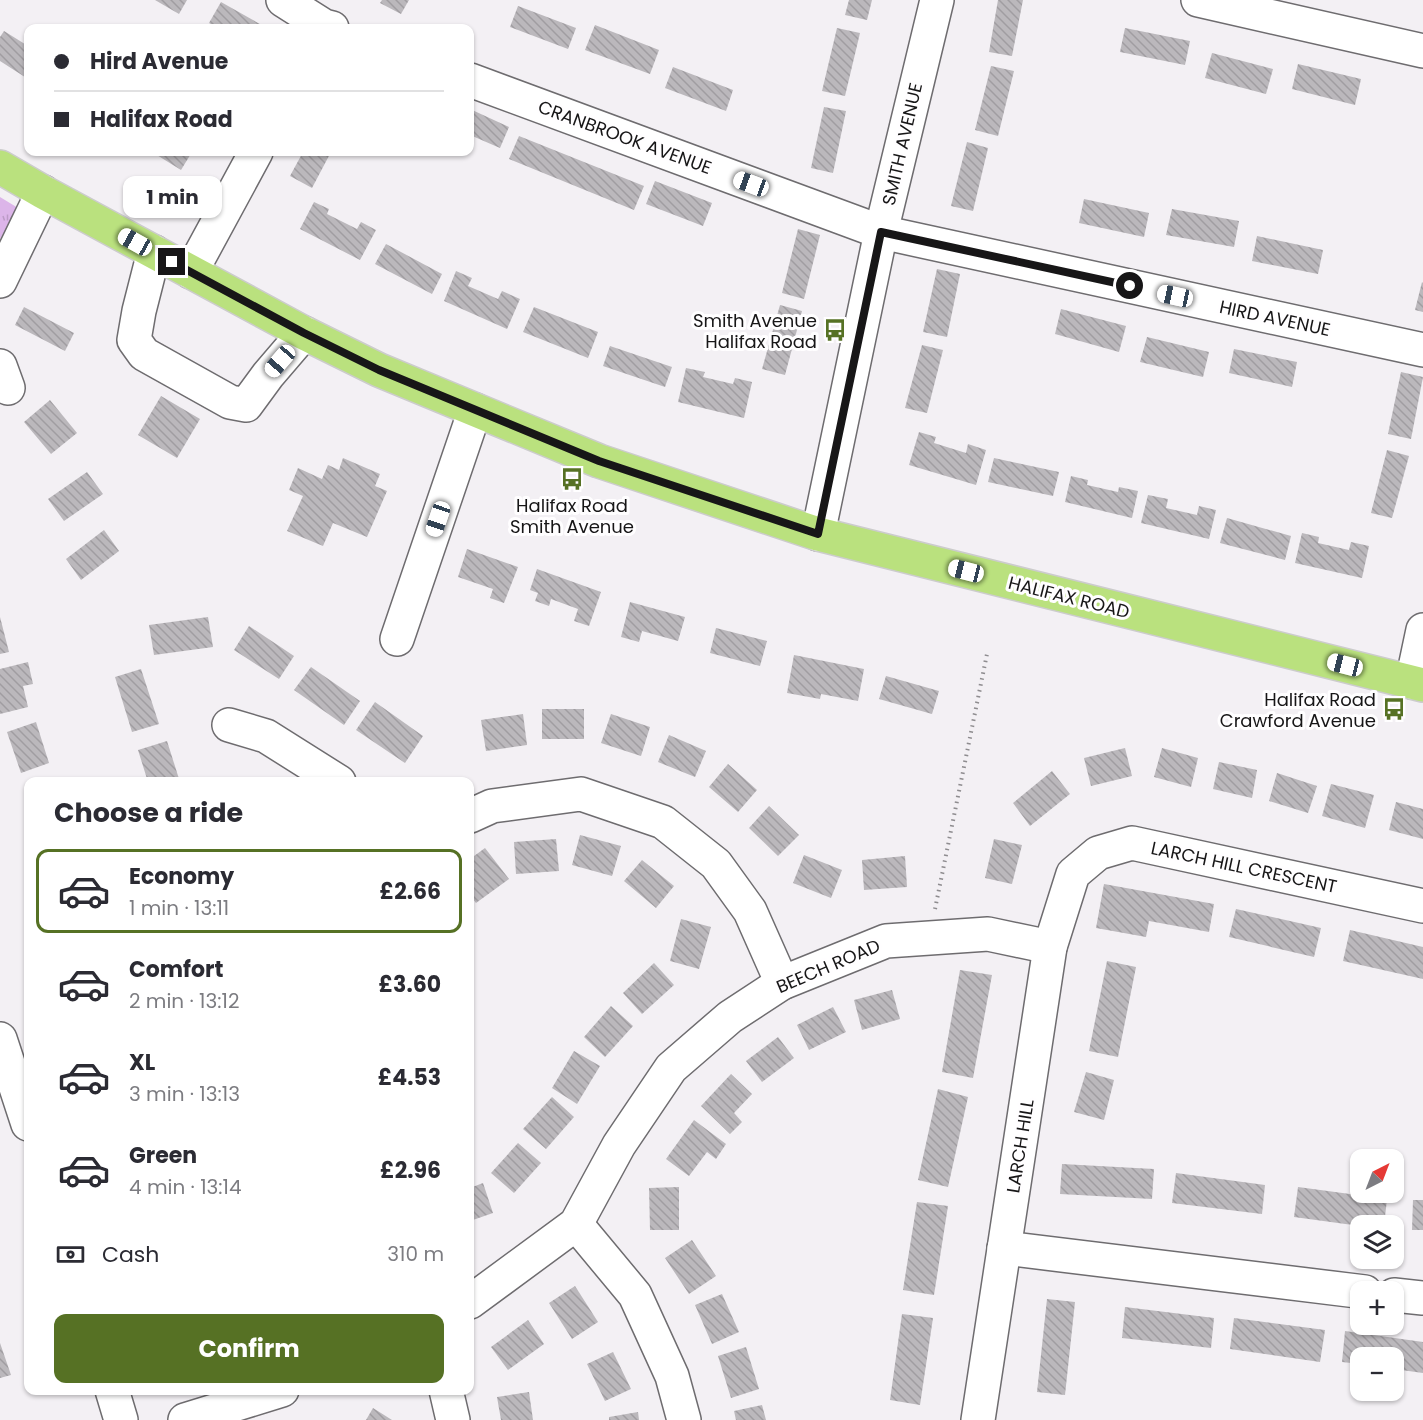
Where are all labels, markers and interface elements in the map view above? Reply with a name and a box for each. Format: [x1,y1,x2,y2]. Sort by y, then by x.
text: Hird Avenue [90,46,228,77]
street label: SMITH AVENUE [876,80,928,208]
street label: CRANBROOK AVENUE [535,94,715,180]
text: Halifax Road [90,104,233,135]
car [731,169,771,199]
callout: 1 min [122,175,222,217]
text: 1 min [146,183,199,211]
car [115,225,155,259]
route end [158,248,185,275]
route start [1116,272,1143,299]
car [1156,283,1194,309]
street label: HIRD AVENUE [1217,294,1333,342]
place label: Smith Avenue Halifax Road [693,308,817,354]
bus stop icon: Smith Avenue Halifax Road [822,317,848,343]
car [261,342,299,380]
bus stop icon: Halifax Road Smith Avenue [559,466,585,492]
place label: Halifax Road Smith Avenue [510,493,634,539]
car [424,499,452,539]
car [946,558,986,584]
street label: HALIFAX ROAD [1006,570,1132,624]
car [1325,652,1365,678]
place label: Halifax Road Crawford Avenue [1220,687,1376,733]
bus stop icon: Halifax Road Crawford Avenue [1381,696,1407,722]
text: Choose a ride [54,794,243,831]
street label: LARCH HILL CRESCENT [1149,835,1339,899]
text: Economy [129,861,234,892]
icon: car [57,864,111,918]
text: £2.66 [380,876,441,907]
text: 1 min · 13:11 [129,894,229,922]
street label: BEECH ROAD [772,933,884,999]
text: Comfort [129,954,223,985]
icon: car [57,957,111,1011]
text: £3.60 [379,969,441,1000]
text: 2 min · 13:12 [129,987,239,1015]
text: XL [129,1047,155,1078]
icon: car [57,1050,111,1104]
text: £4.53 [378,1062,441,1093]
text: 3 min · 13:13 [129,1080,240,1108]
street label: LARCH HILL [1000,1097,1040,1195]
text: Green [129,1140,197,1171]
icon: car [57,1143,111,1197]
north arrow [1350,1149,1404,1203]
map controls [1350,1149,1404,1401]
text: £2.96 [380,1155,441,1186]
text: 4 min · 13:14 [129,1173,242,1201]
button: layers [1350,1215,1404,1269]
icon: cash [54,1238,87,1271]
text: Cash [102,1239,159,1270]
text: 310 m [387,1240,444,1268]
button: + [1350,1281,1404,1335]
button: Confirm [54,1314,444,1383]
button: − [1350,1347,1404,1401]

